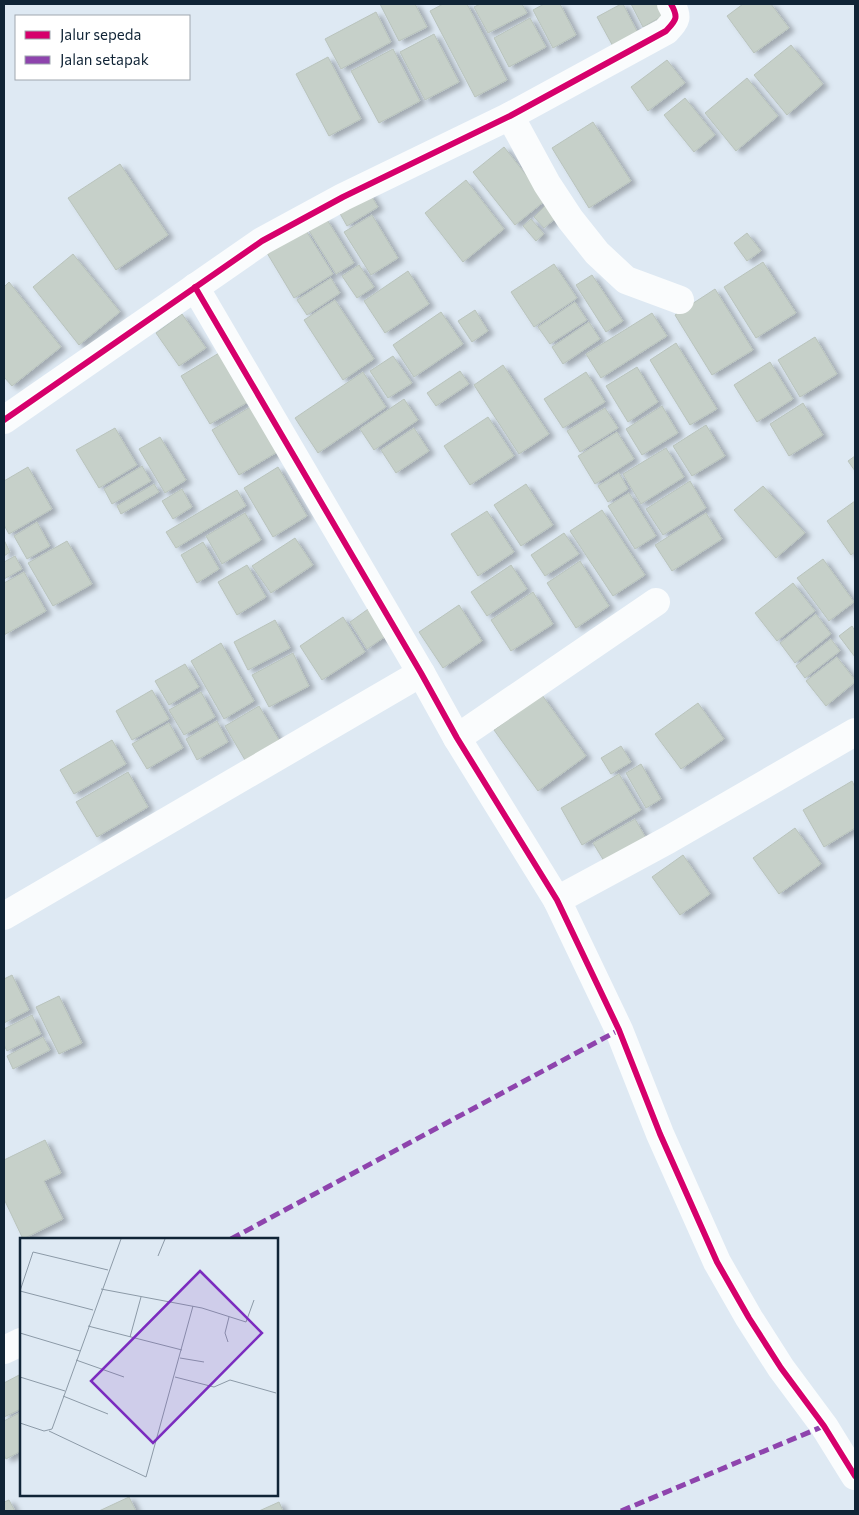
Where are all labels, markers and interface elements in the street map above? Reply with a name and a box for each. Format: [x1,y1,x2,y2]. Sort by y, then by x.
legend [15,15,190,80]
text: Jalur sepeda [60,25,141,43]
text: Jalan setapak [60,50,149,68]
inset map [20,1238,278,1495]

